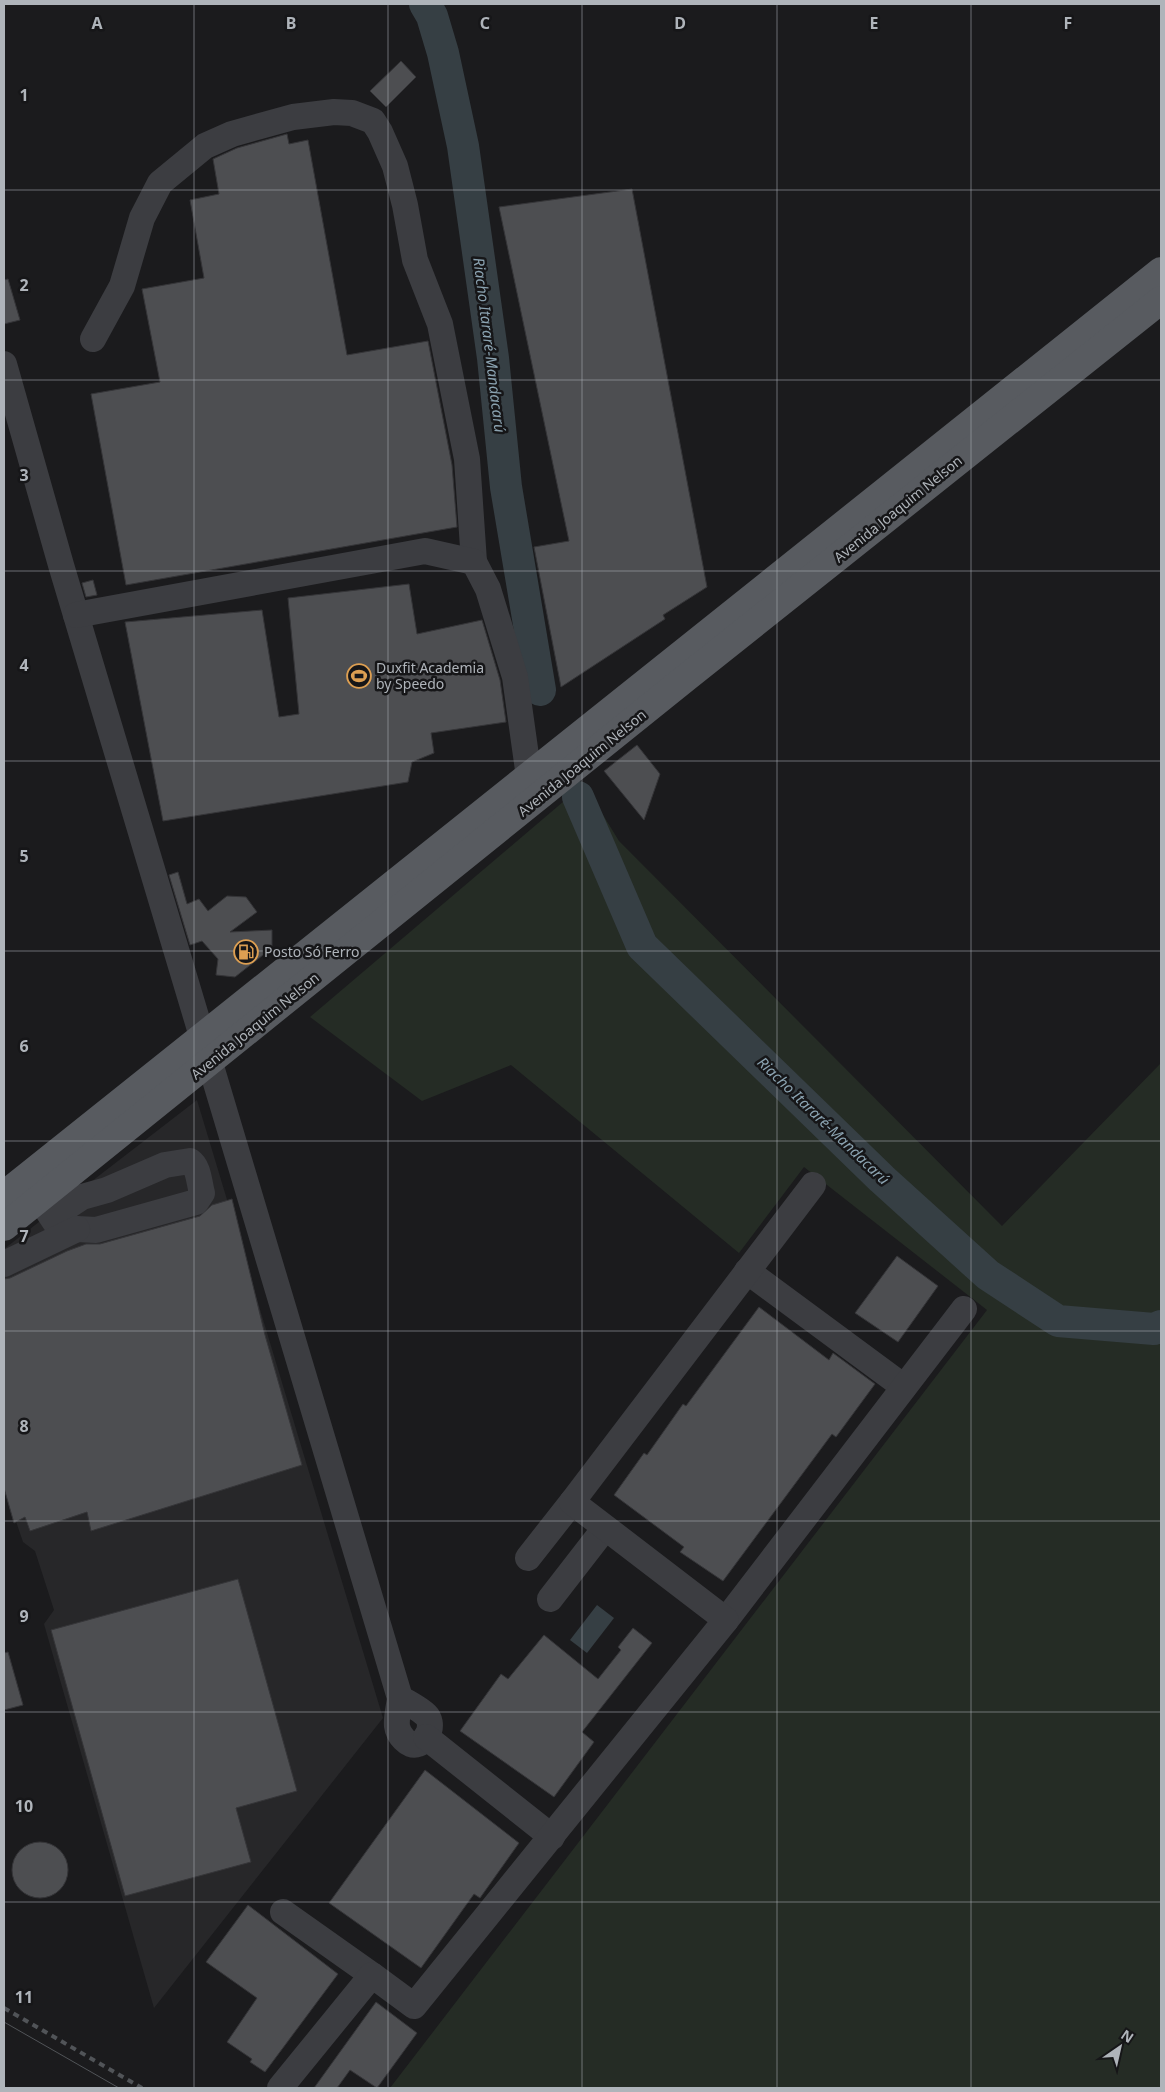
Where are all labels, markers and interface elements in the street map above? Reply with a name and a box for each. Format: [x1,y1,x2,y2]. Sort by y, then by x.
text: A [91,12,103,34]
text: B [286,12,296,34]
text: C [480,12,490,34]
text: D [674,12,686,34]
text: E [870,12,879,34]
text: F [1064,12,1072,34]
text: 1 [19,84,29,106]
water label: Riacho Itararé-Mandacarú [469,256,511,434]
text: 2 [19,274,29,296]
street label: Avenida Joaquim Nelson [830,451,966,566]
text: 3 [19,464,29,486]
text: 4 [19,654,29,676]
place label: Duxfit Academia by Speedo [376,658,484,693]
sports icon: Duxfit Academia by Speedo [346,663,372,689]
street label: Avenida Joaquim Nelson [514,705,650,820]
text: 5 [19,845,29,867]
fuel station icon: Posto Só Ferro [233,939,259,965]
place label: Posto Só Ferro [264,942,360,961]
street label: Avenida Joaquim Nelson [187,968,323,1083]
text: 6 [19,1035,29,1057]
water label: Riacho Itararé-Mandacarú [753,1052,894,1189]
text: 7 [19,1225,29,1247]
text: 8 [19,1415,29,1437]
text: 9 [19,1605,29,1627]
text: 10 [15,1795,33,1817]
text: 11 [15,1986,33,2008]
north arrow [1095,2022,1145,2072]
text: N [1118,2025,1138,2047]

